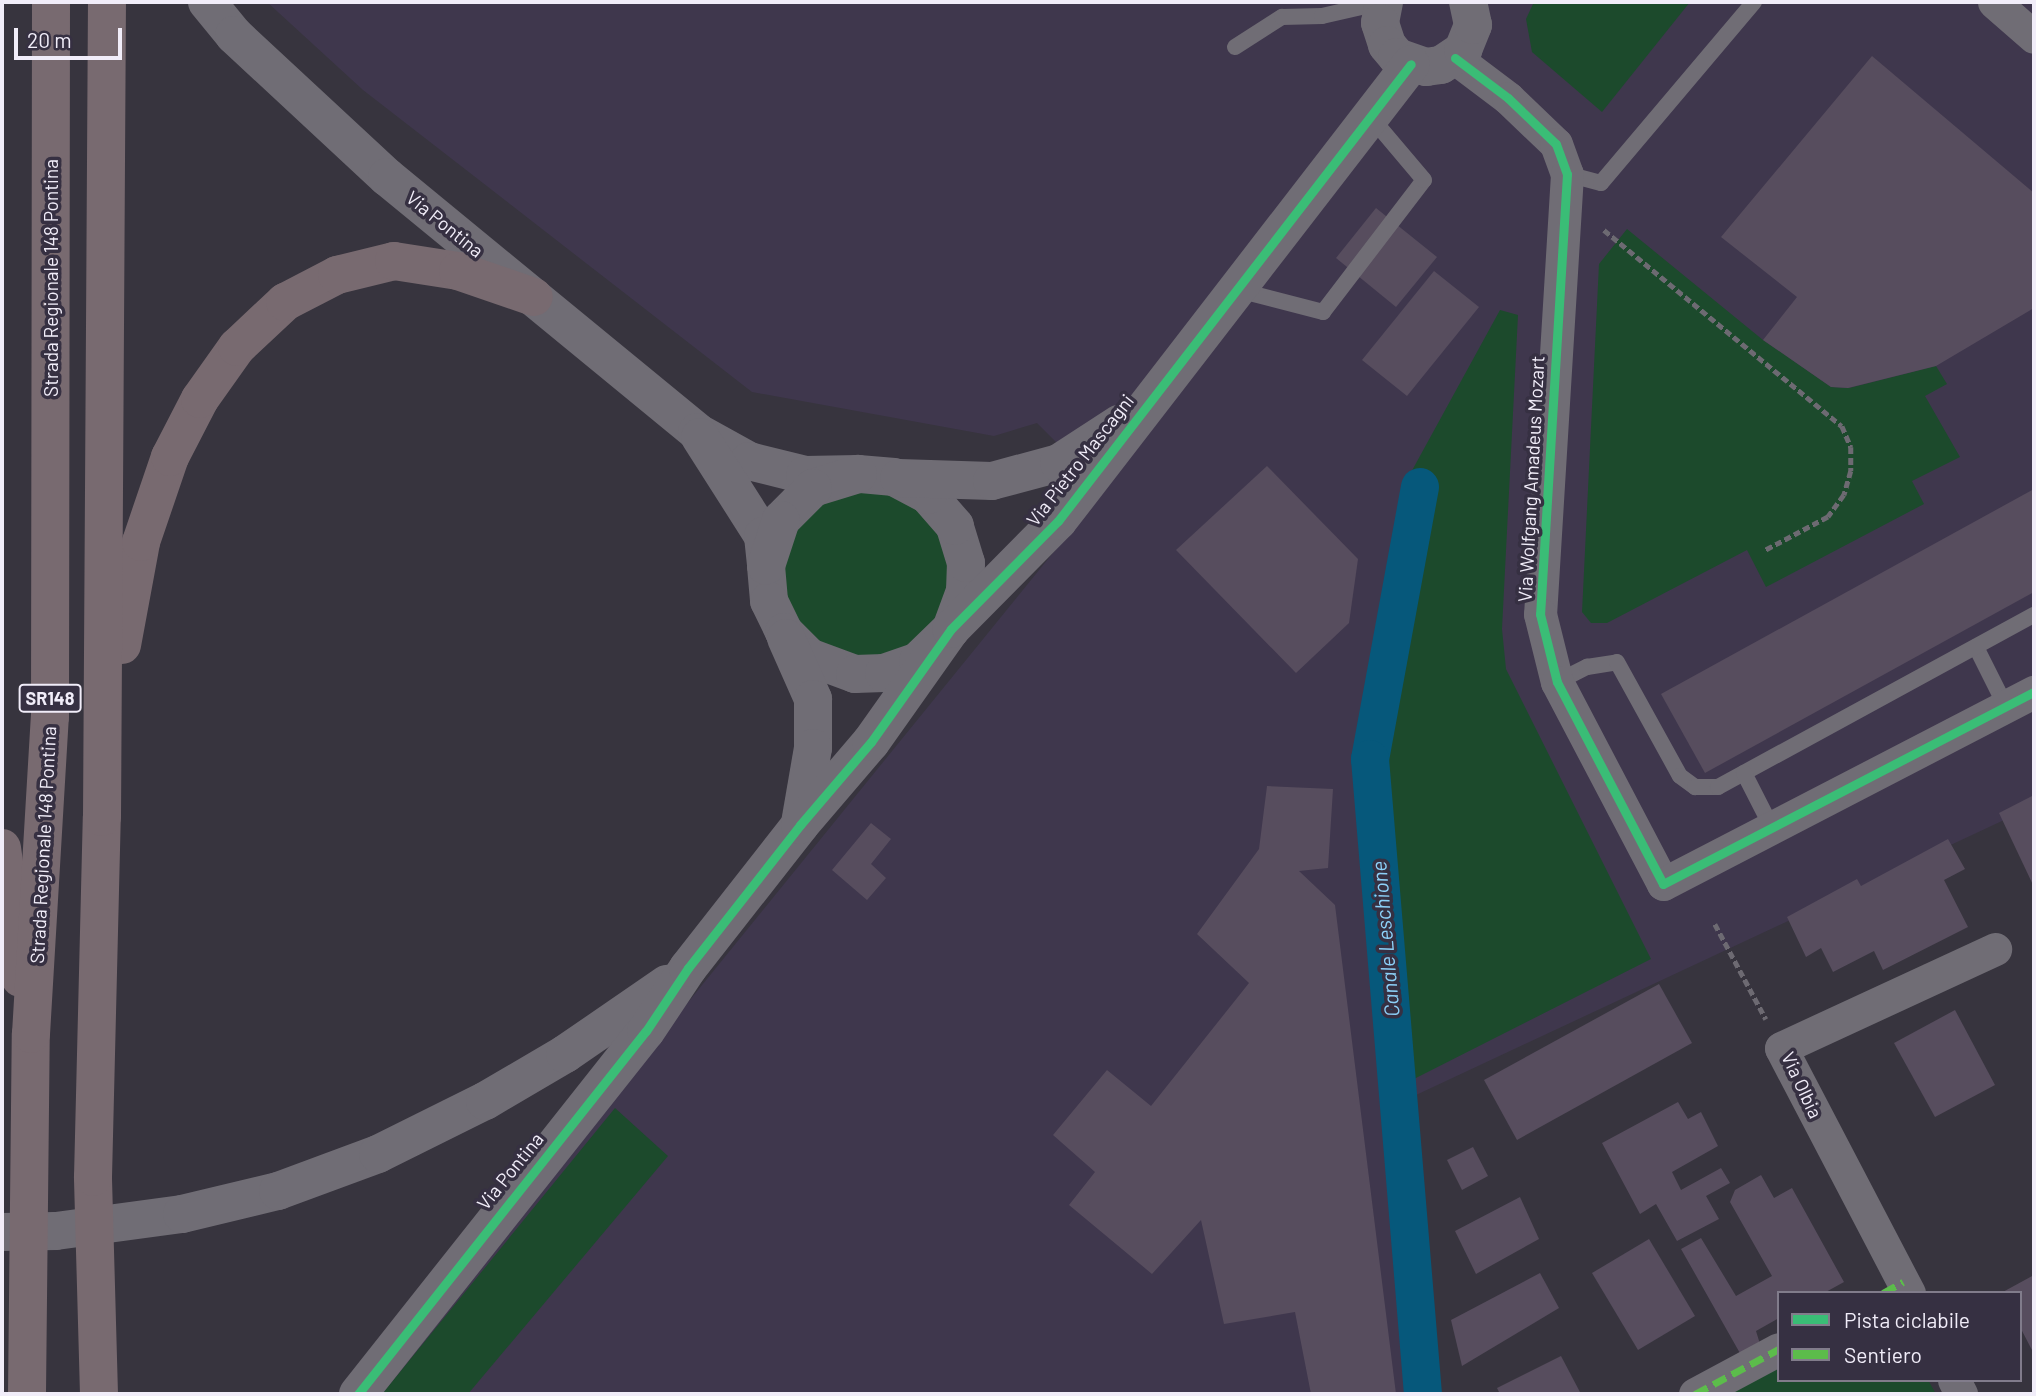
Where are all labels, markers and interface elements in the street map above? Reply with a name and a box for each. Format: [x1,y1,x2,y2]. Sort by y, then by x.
scale bar [18,14,126,58]
text: 20 m [27,27,72,52]
street label: Strada Regionale 148 Pontina [40,159,62,397]
street label: Via Pontina [402,186,488,262]
street label: Via Wolfgang Amadeus Mozart [1513,355,1549,603]
street label: Via Pietro Mascagni [1022,390,1138,530]
road number: SR148 [19,684,82,712]
street label: Strada Regionale 148 Pontina [25,726,61,964]
water label: Canale Leschione [1366,860,1404,1018]
street label: Via Olbia [1777,1048,1827,1122]
street label: Via Pontina [472,1128,548,1214]
legend [1777,1291,2022,1382]
text: Pista ciclabile [1844,1307,1970,1332]
text: Sentiero [1844,1342,1922,1367]

